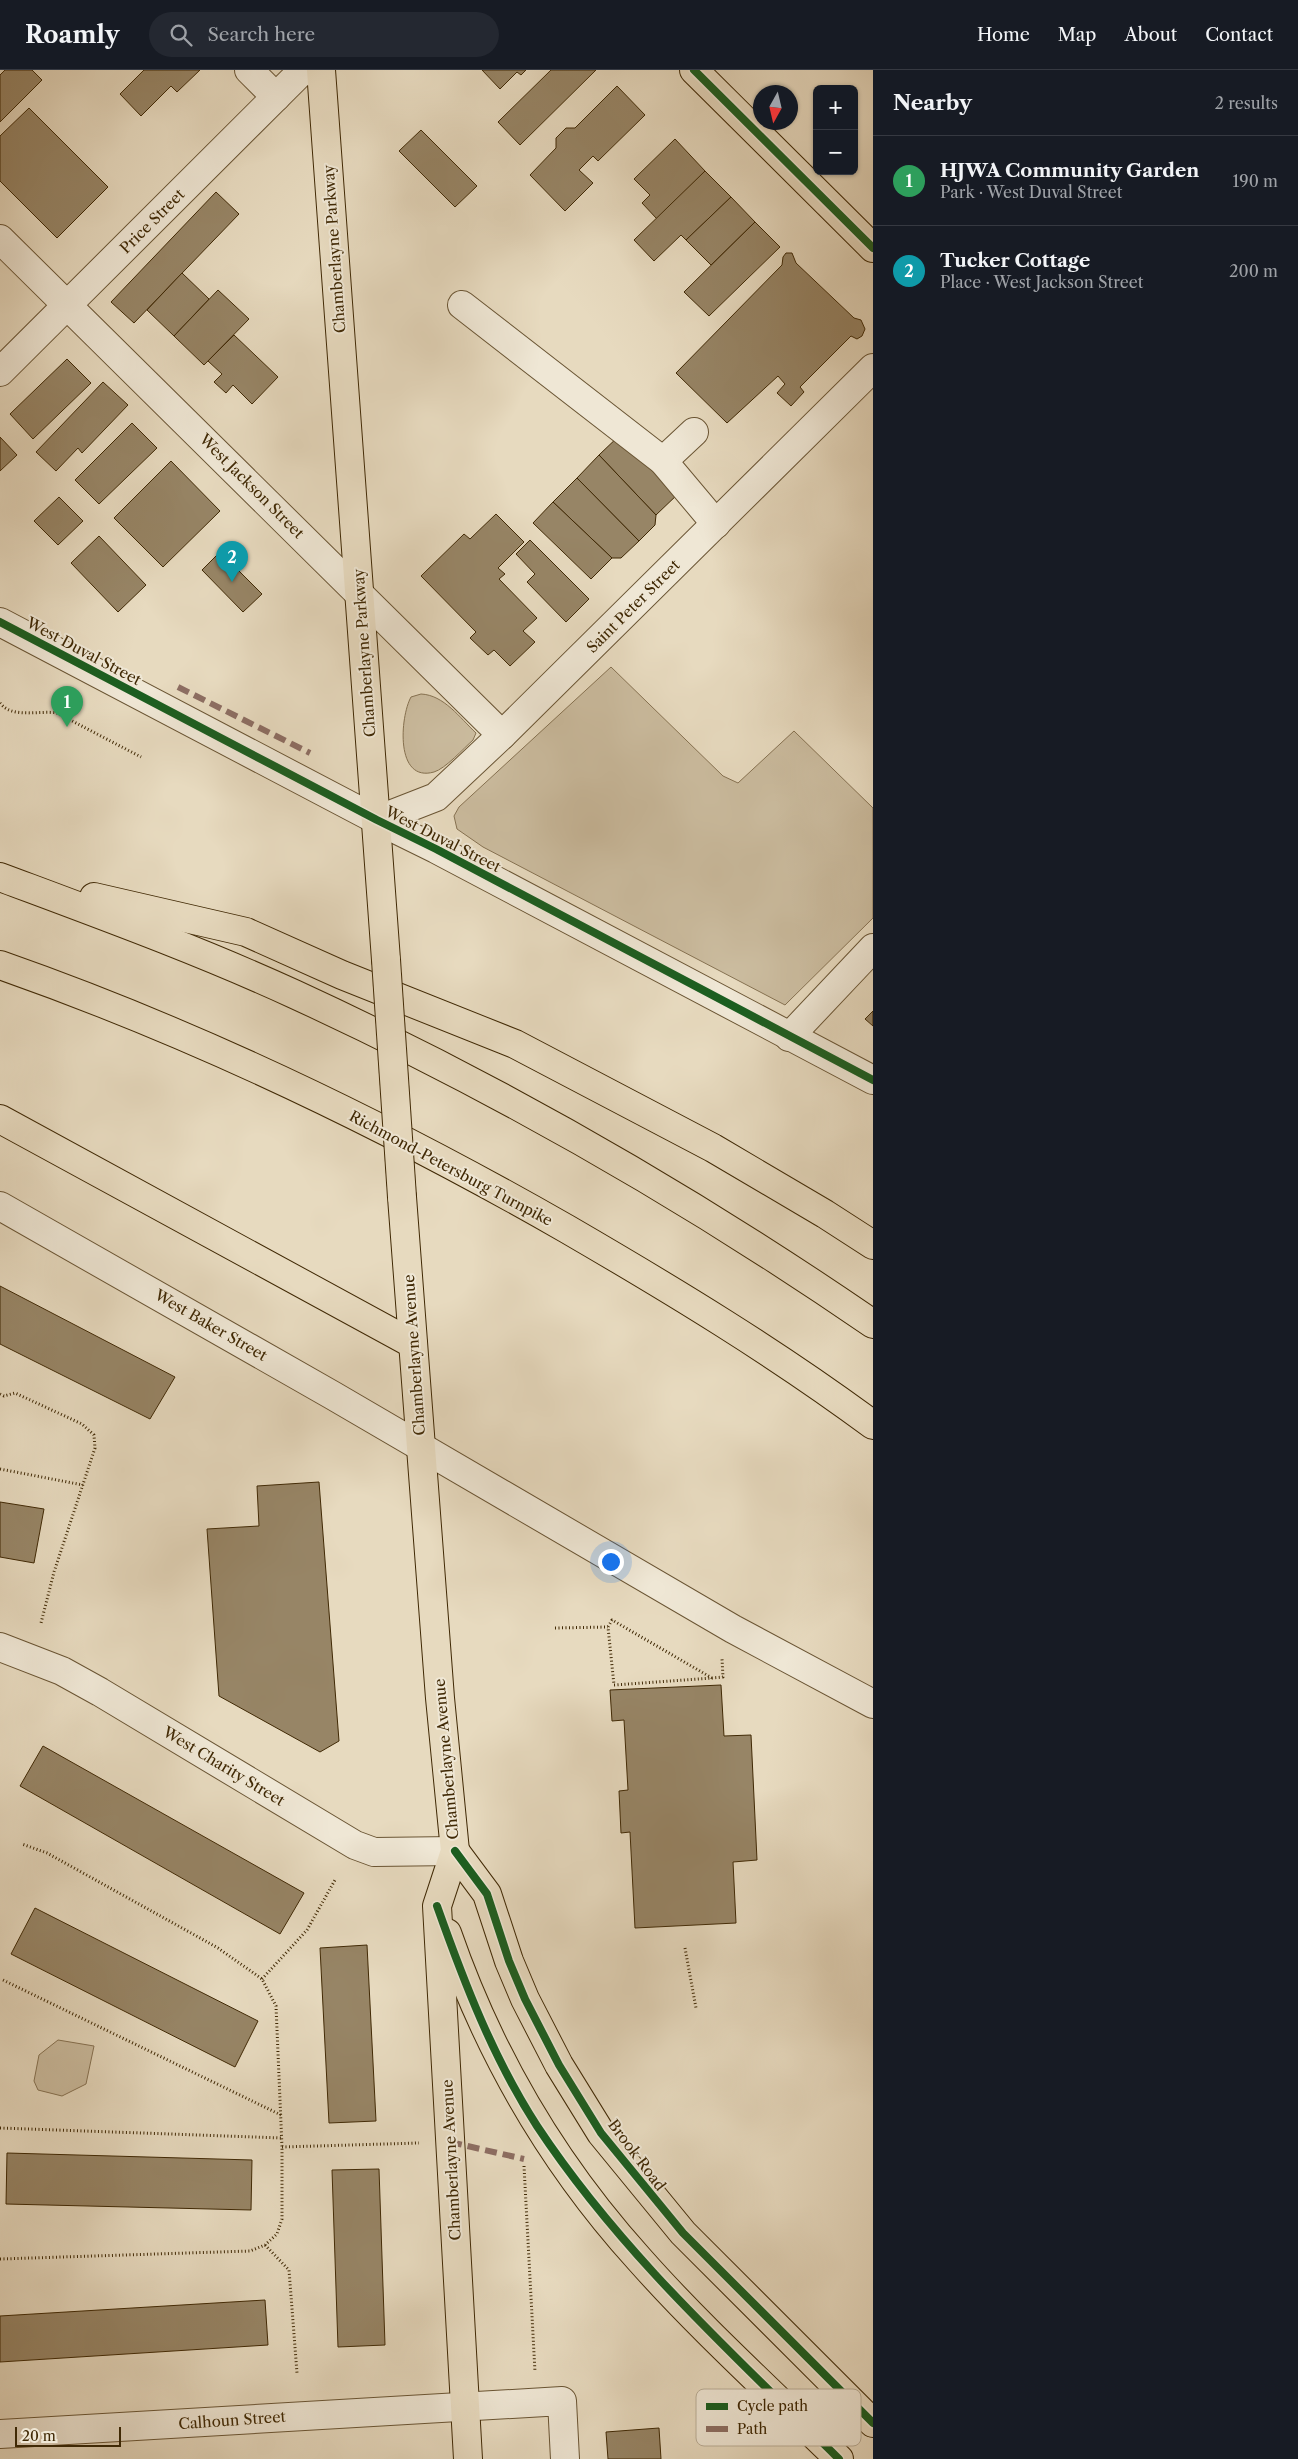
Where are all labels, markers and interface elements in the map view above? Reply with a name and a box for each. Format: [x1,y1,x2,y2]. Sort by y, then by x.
search box [149,12,499,57]
text: Roamly [25,20,119,49]
icon: search [167,21,195,49]
text: Search here [207,23,315,46]
text: Home [977,24,1030,46]
text: Map [1058,24,1096,46]
text: About [1124,24,1177,46]
text: Contact [1205,24,1273,46]
north arrow [753,85,798,130]
map controls [813,85,858,175]
button: + [813,85,858,130]
text: Nearby [893,90,972,115]
text: 2 results [1215,93,1278,113]
button: − [813,130,858,175]
text: HJWA Community Garden [940,159,1199,182]
street label: Chamberlayne Parkway [319,163,349,334]
text: 1 [905,171,913,191]
text: 190 m [1233,171,1278,191]
text: Park · West Duval Street [940,182,1122,202]
street label: Price Street [116,184,189,257]
text: Tucker Cottage [940,249,1090,272]
text: 2 [904,261,914,281]
text: 200 m [1229,261,1278,281]
text: Place · West Jackson Street [940,272,1143,292]
street label: West Jackson Street [195,429,309,543]
pin: 2 [216,541,248,582]
street label: Saint Peter Street [582,555,684,657]
street label: Chamberlayne Parkway [349,567,379,738]
street label: West Duval Street [23,612,145,690]
pin: 1 [51,686,83,727]
street label: West Duval Street [381,801,505,877]
street label: Richmond-Petersburg Turnpike [346,1106,556,1230]
street label: Chamberlayne Avenue [399,1274,429,1436]
street label: West Baker Street [151,1285,271,1365]
your location [598,1549,624,1575]
street label: Chamberlayne Avenue [430,1678,462,1840]
street label: West Charity Street [159,1722,289,1810]
street label: Chamberlayne Avenue [437,2079,465,2241]
street label: Brook Road [604,2116,670,2194]
legend [696,2389,861,2446]
text: Cycle path [737,2397,808,2415]
street label: Calhoun Street [178,2407,287,2433]
text: Path [737,2420,767,2438]
scale bar [15,2424,121,2447]
text: 20 m [22,2427,56,2445]

